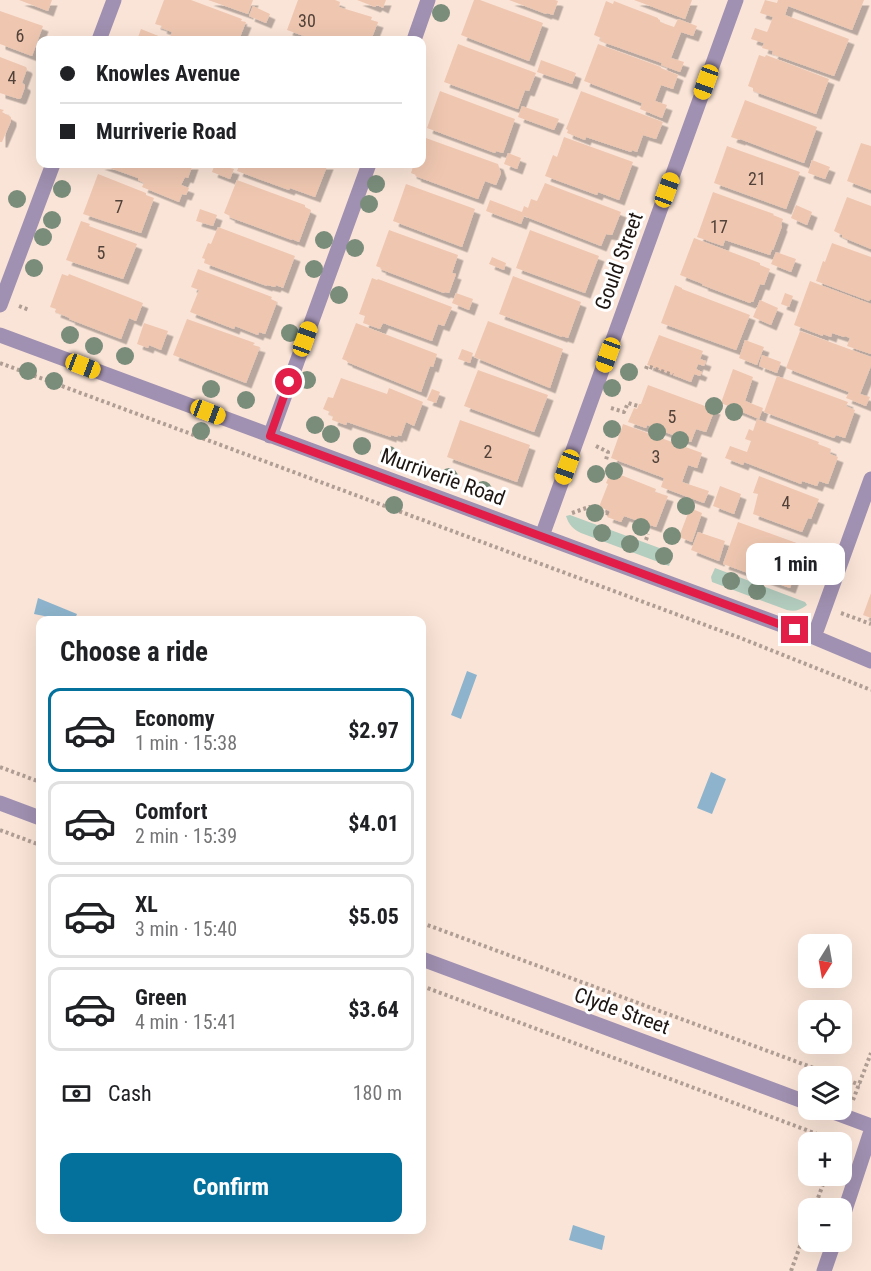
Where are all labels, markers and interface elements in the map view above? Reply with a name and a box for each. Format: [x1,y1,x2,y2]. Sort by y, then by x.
house number: 30 [298,10,316,31]
house number: 6 [16,25,24,46]
text: Knowles Avenue [96,61,240,86]
car [691,62,721,102]
house number: 4 [8,67,17,88]
text: Murriverie Road [96,119,237,144]
house number: 21 [748,168,766,189]
car [652,170,682,210]
house number: 7 [115,196,124,217]
street label: Gould Street [590,209,648,313]
house number: 17 [710,216,728,237]
house number: 5 [97,242,106,263]
car [290,319,320,359]
car [593,335,623,375]
car [63,351,103,381]
route start [275,368,302,395]
car [188,397,228,427]
house number: 5 [668,406,677,427]
house number: 2 [484,441,493,462]
street label: Murriverie Road [378,443,508,511]
house number: 3 [652,446,660,467]
car [552,447,582,487]
house number: 4 [782,492,791,513]
callout: 1 min [746,543,844,585]
text: 1 min [773,552,818,576]
route end [781,616,808,643]
text: Choose a ride [60,636,208,668]
icon: car [63,703,117,757]
text: Economy [135,706,215,731]
text: $2.97 [348,718,399,743]
text: 1 min · 15:38 [135,731,237,755]
icon: car [63,796,117,850]
text: Comfort [135,799,208,824]
text: $4.01 [348,811,399,836]
text: 2 min · 15:39 [135,824,237,848]
icon: car [63,889,117,943]
text: XL [135,892,158,917]
text: $5.05 [348,904,399,929]
text: 3 min · 15:40 [135,917,237,941]
north arrow [798,934,852,988]
map controls [798,934,852,1252]
icon: car [63,982,117,1036]
street label: Clyde Street [571,983,673,1039]
text: Green [135,985,187,1010]
text: $3.64 [348,997,399,1022]
button: locate [798,1000,852,1054]
text: 4 min · 15:41 [135,1010,237,1034]
button: layers [798,1066,852,1120]
icon: cash [60,1077,93,1110]
text: Cash [108,1081,152,1106]
text: 180 m [353,1081,402,1105]
button: + [798,1132,852,1186]
button: Confirm [60,1153,402,1222]
button: − [798,1198,852,1252]

